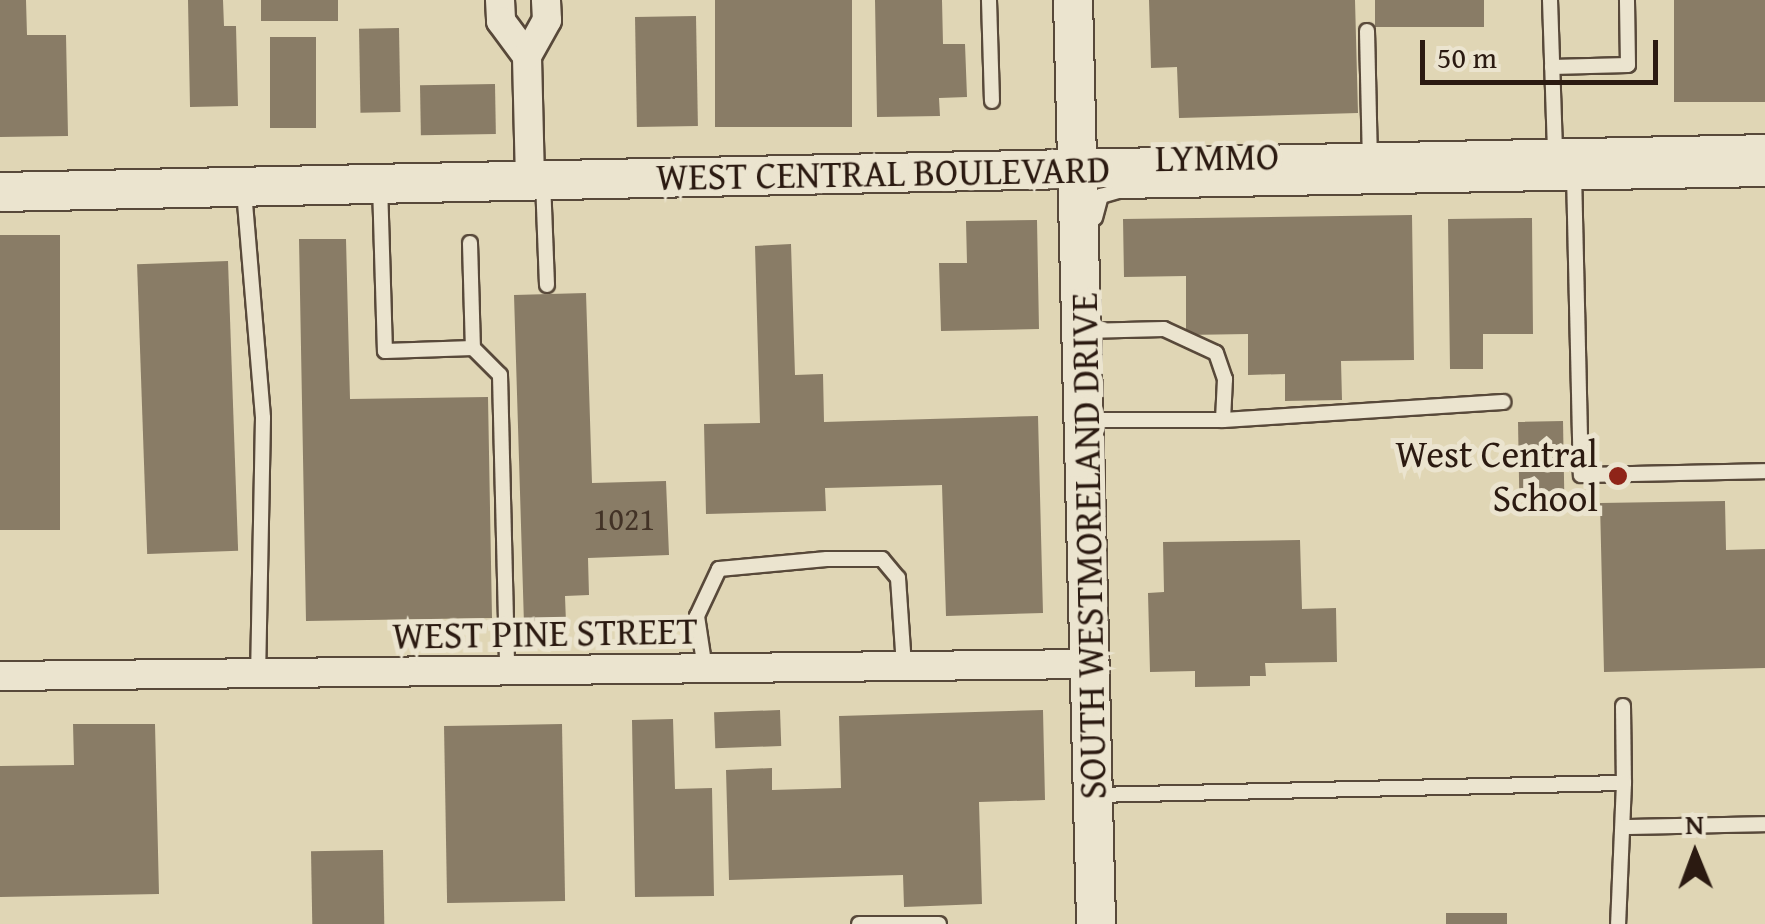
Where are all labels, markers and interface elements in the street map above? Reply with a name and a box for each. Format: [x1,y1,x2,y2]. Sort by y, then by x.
scale bar [1425,20,1662,82]
text: 50 m [1437,35,1497,79]
street label: LYMMO [1155,133,1279,181]
street label: WEST CENTRAL BOULEVARD [656,146,1110,200]
street label: SOUTH WESTMORELAND DRIVE [1061,292,1115,800]
place label: West Central School [1395,431,1598,520]
marker: West Central School [1607,465,1629,487]
house number: 1021 [593,500,655,538]
street label: WEST PINE STREET [392,608,698,658]
text: N [1685,803,1704,844]
north arrow [1645,804,1745,904]

